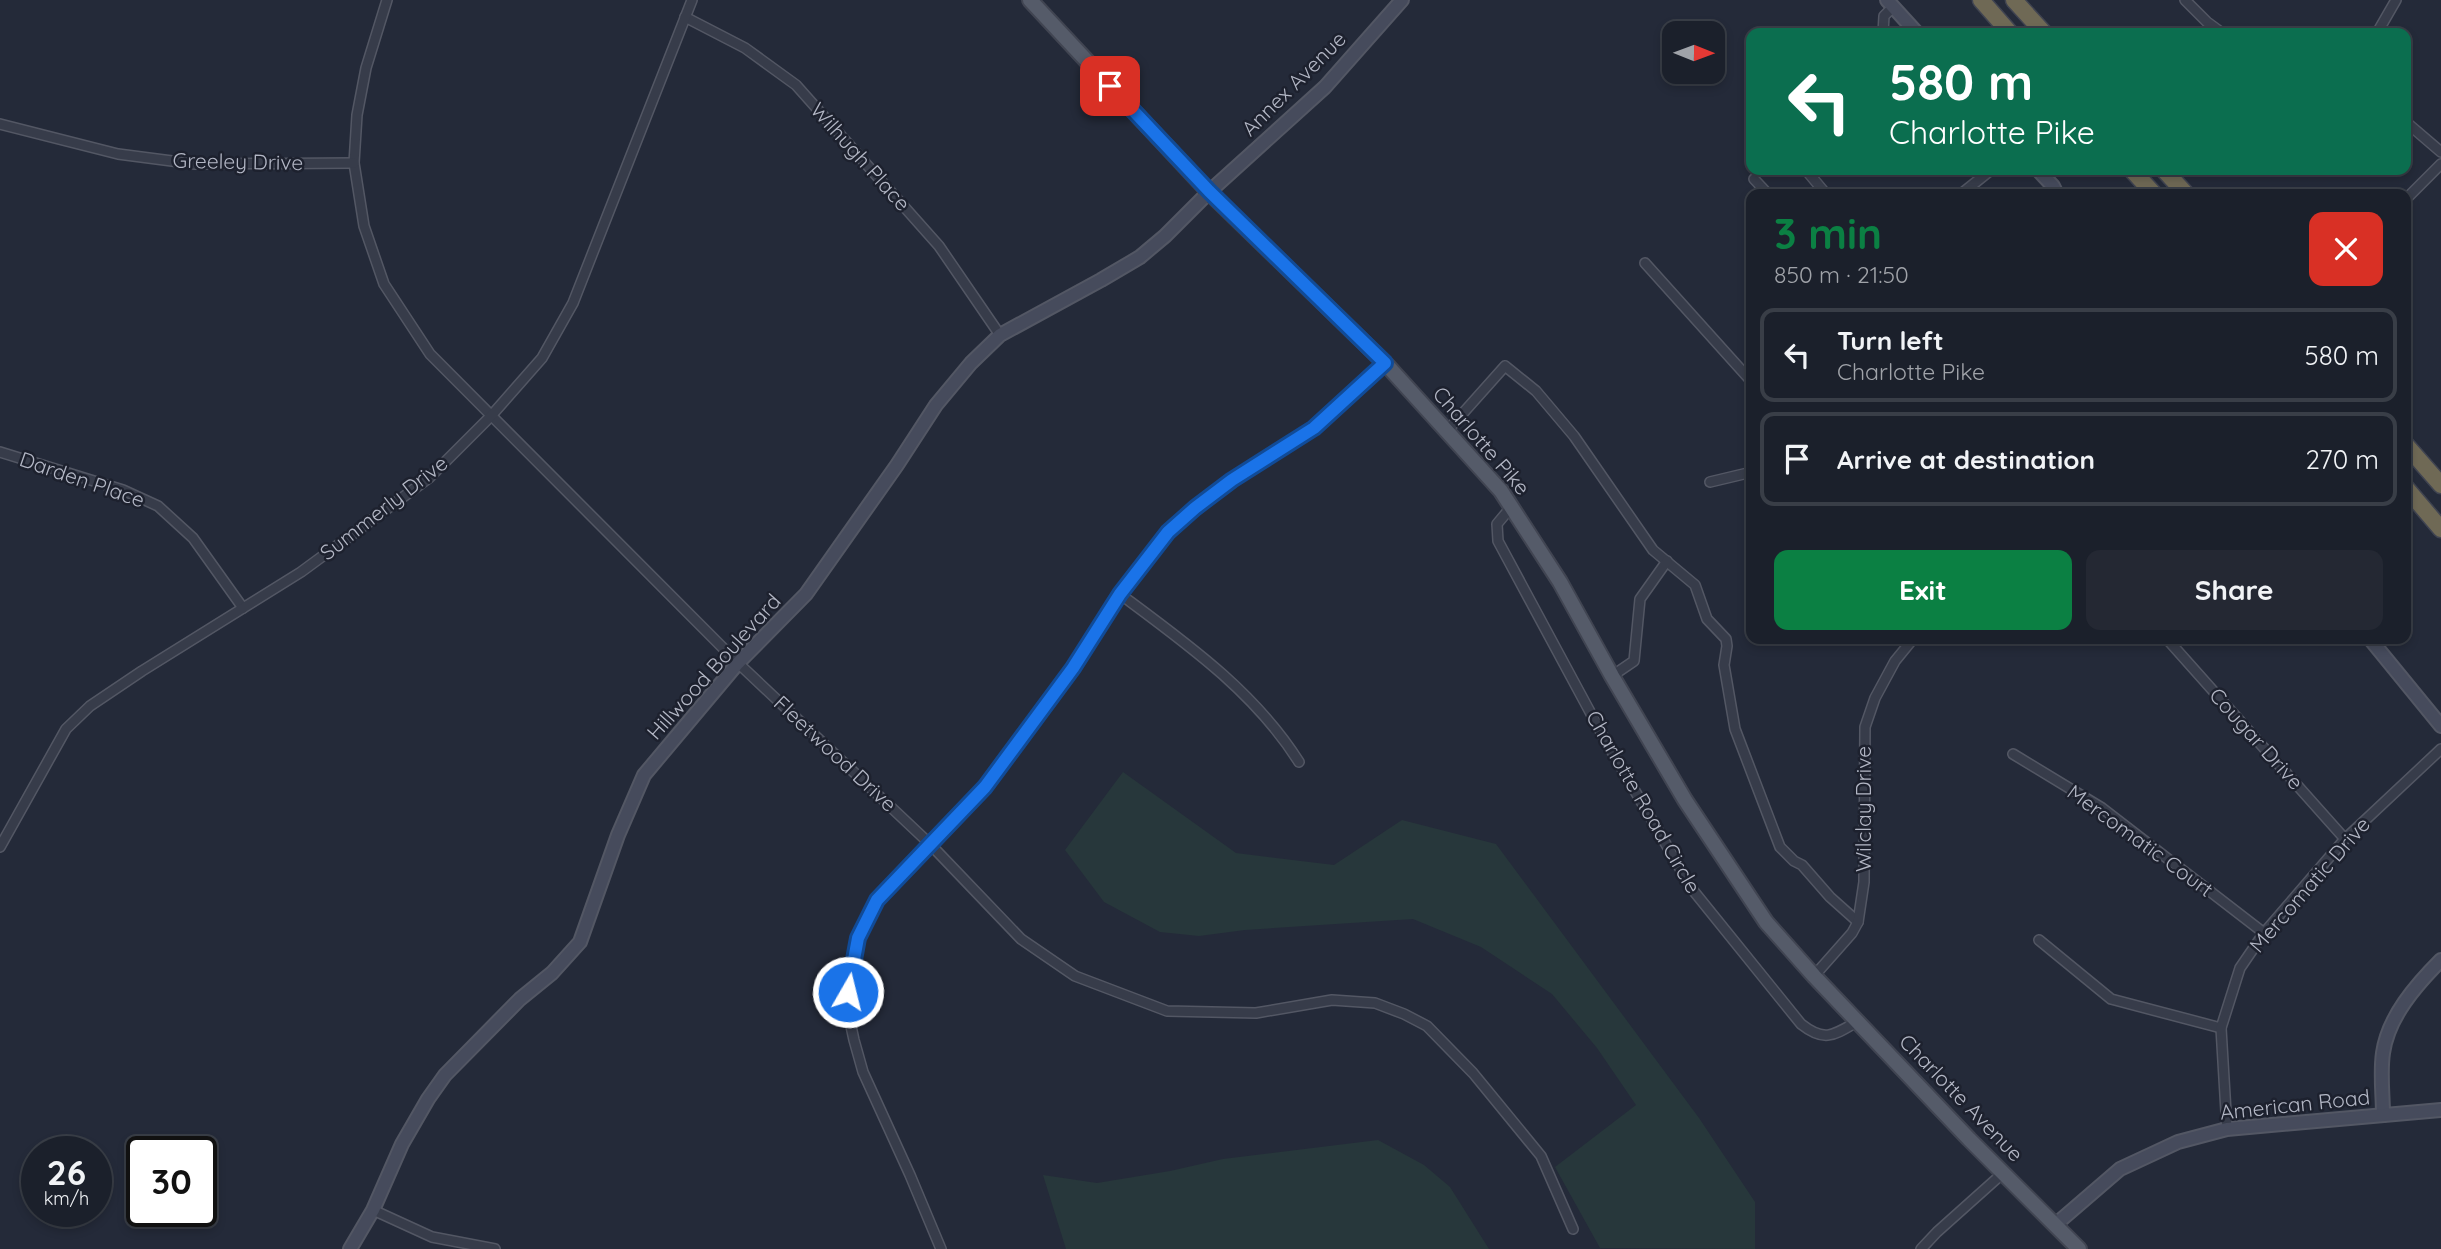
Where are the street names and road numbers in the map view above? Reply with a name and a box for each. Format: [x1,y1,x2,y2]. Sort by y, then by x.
street label: Annex Avenue [1236,26,1351,141]
street label: Wilhugh Place [805,97,916,216]
street label: Greeley Drive [173,147,304,175]
street label: Charlotte Pike [1428,381,1536,500]
street label: Darden Place [16,445,148,513]
street label: Summerly Drive [314,449,452,565]
street label: Hillwood Boulevard [641,588,786,745]
street label: Cougar Drive [2204,682,2309,795]
street label: Fleetwood Drive [769,690,902,817]
street label: Charlotte Road Circle [1581,706,1707,897]
street label: Wilclay Drive [1850,746,1876,872]
street label: Mercomatic Court [2063,779,2219,902]
street label: Mercomatic Drive [2243,811,2375,957]
street label: Charlotte Avenue [1894,1028,2029,1167]
street label: American Road [2219,1083,2371,1125]

